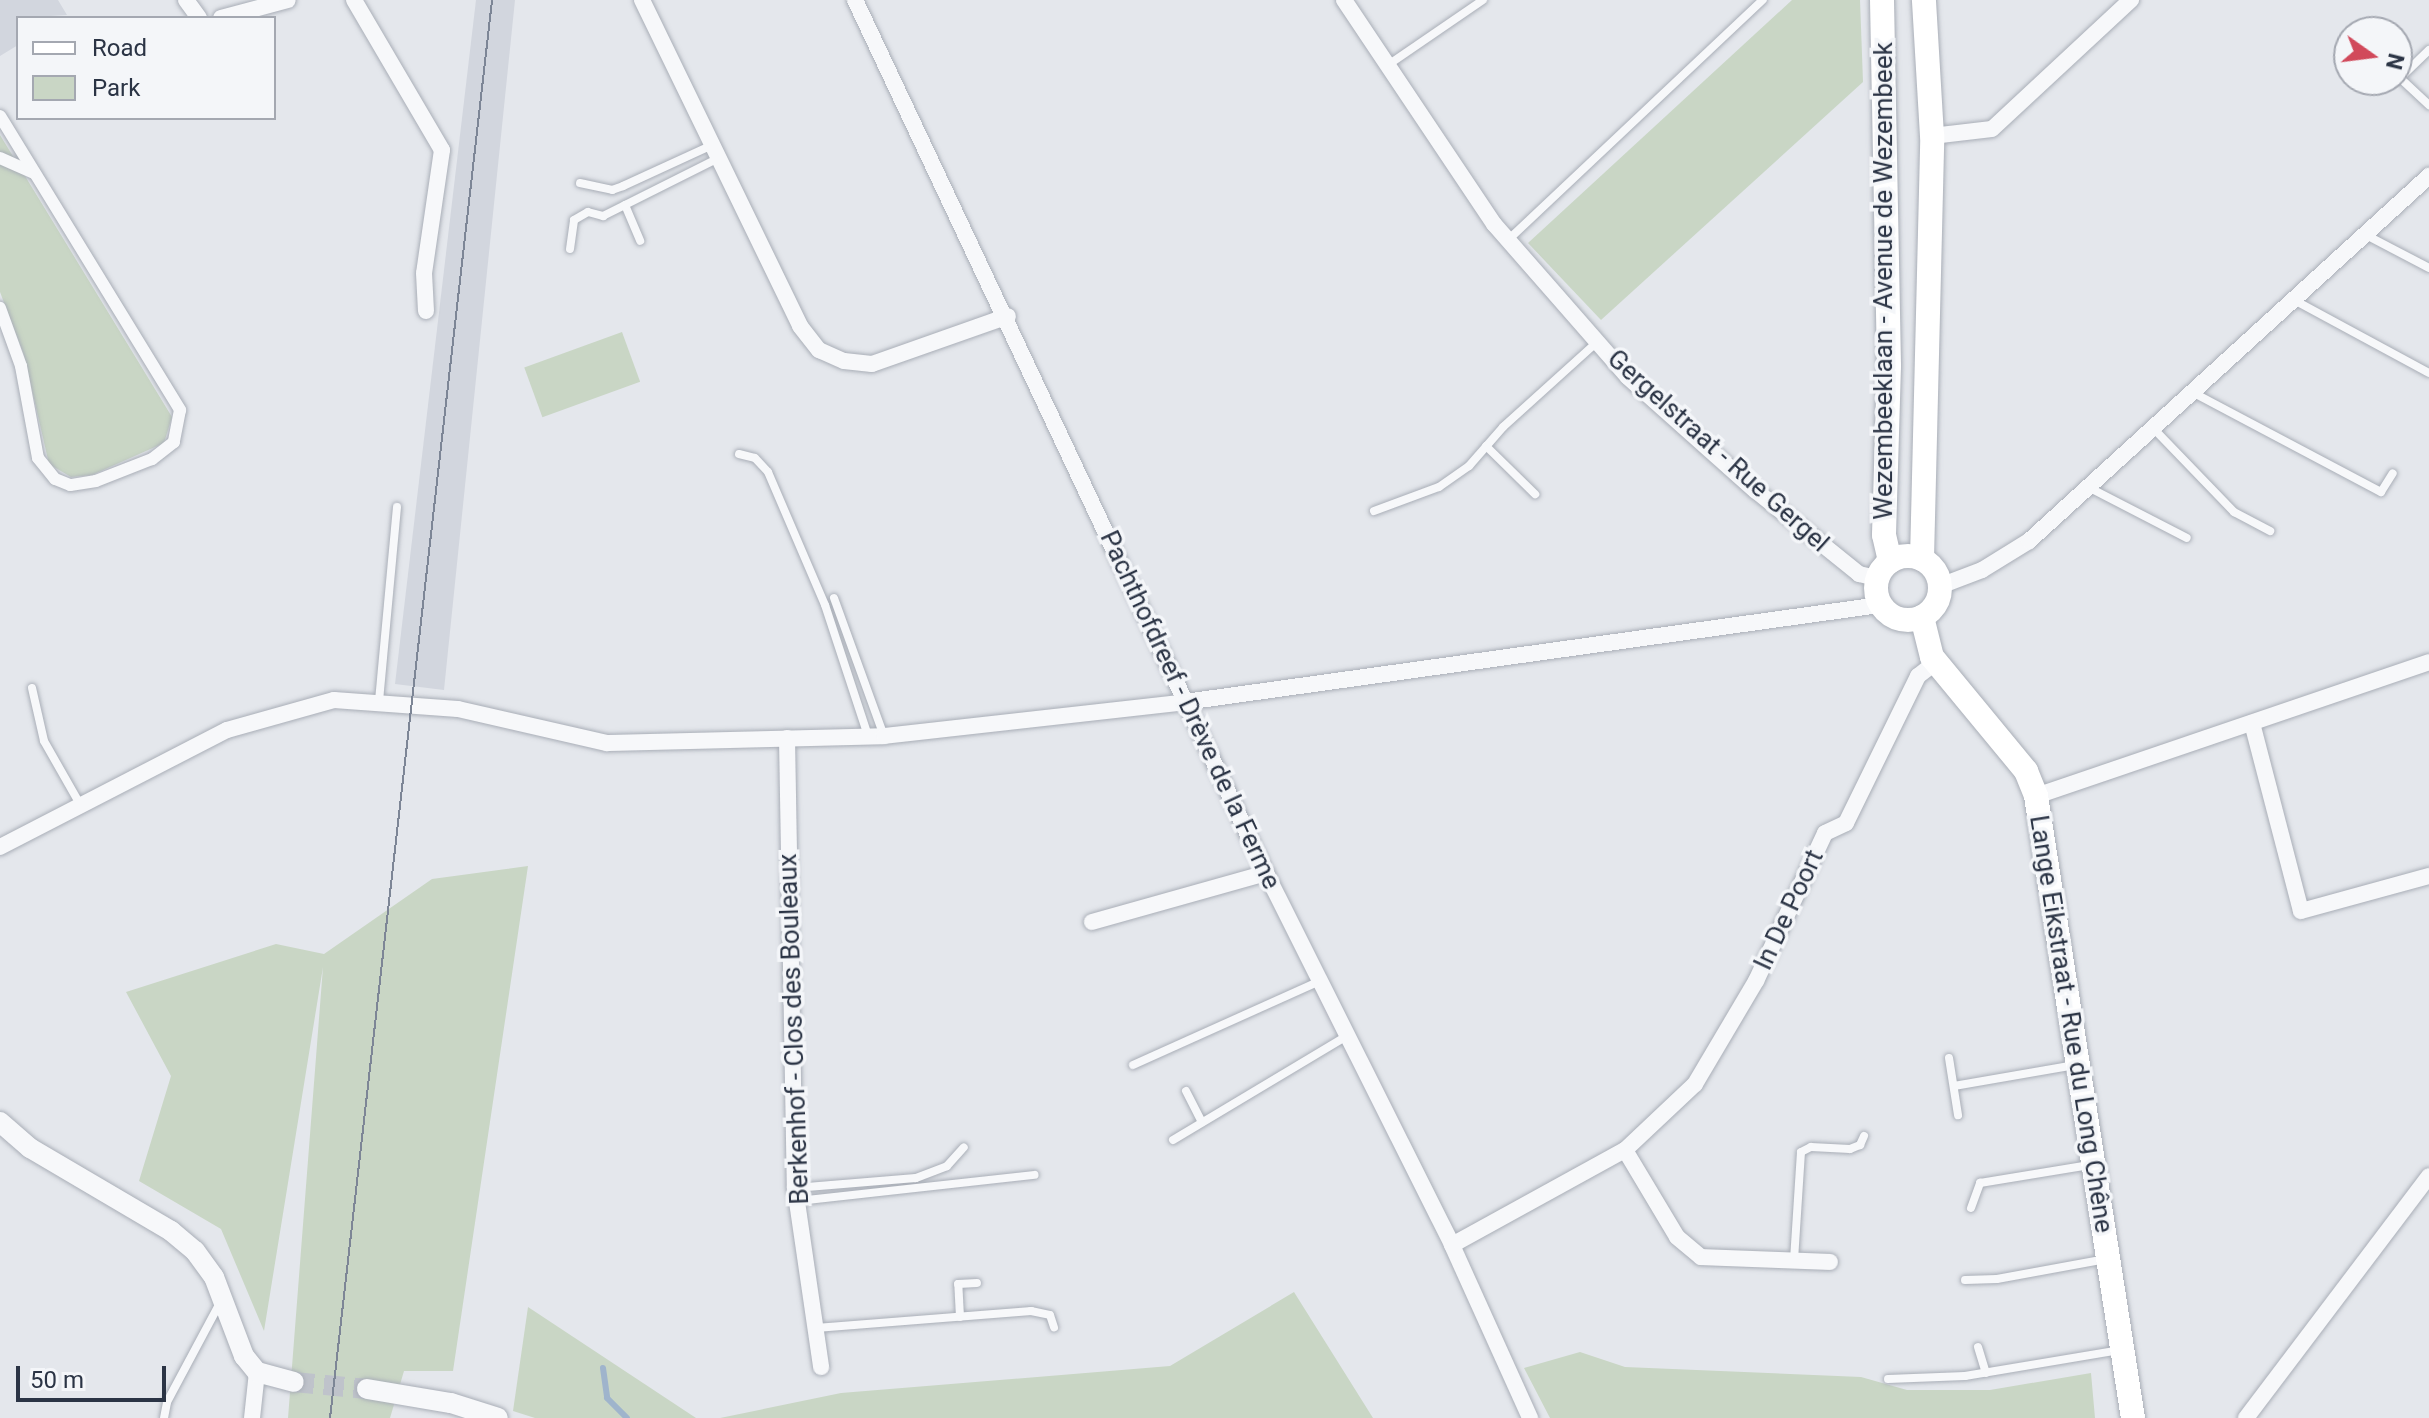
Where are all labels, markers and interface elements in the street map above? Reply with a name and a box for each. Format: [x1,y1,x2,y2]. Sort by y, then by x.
legend [16,16,276,120]
north arrow [2333,16,2413,96]
text: Road [92,34,147,62]
street label: Wezembeeklaan - Avenue de Wezembeek [1868,42,1900,520]
text: N [2381,51,2409,72]
text: Park [92,74,140,102]
street label: Gergelstraat - Rue Gergel [1601,343,1835,559]
street label: Pachthofdreef - Drève de la Ferme [1093,526,1287,894]
street label: Lange Eikstraat - Rue du Long Chêne [2023,813,2119,1235]
street label: In De Poort [1748,845,1830,975]
street label: Berkenhof - Clos des Bouleaux [772,853,816,1205]
scale bar [20,1350,170,1400]
text: 50 m [30,1366,84,1394]

